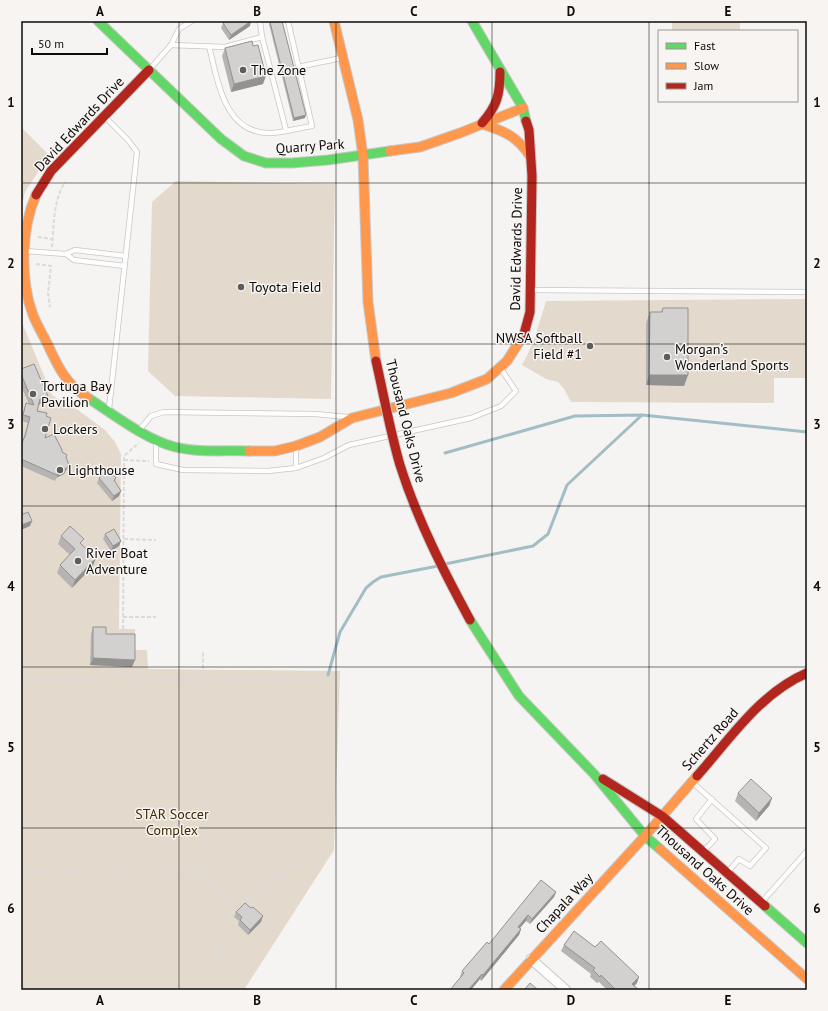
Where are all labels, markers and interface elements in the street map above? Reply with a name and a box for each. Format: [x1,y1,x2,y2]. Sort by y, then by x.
text: A [96,3,104,20]
text: B [253,3,261,20]
text: C [410,3,418,20]
text: D [567,3,575,20]
text: E [725,3,732,20]
scale bar [32,30,107,56]
legend [658,30,798,102]
text: 50 m [38,36,64,51]
text: Fast [694,38,715,53]
text: Slow [694,58,719,73]
place label: The Zone [251,61,306,79]
marker: The Zone [238,65,248,75]
street label: David Edwards Drive [30,73,128,175]
text: Jam [693,78,713,93]
text: 1 [7,94,15,111]
text: 1 [813,94,821,111]
street label: Quarry Park [275,135,345,157]
street label: David Edwards Drive [506,187,526,311]
text: 2 [7,255,15,272]
text: 2 [813,255,821,272]
place label: Toyota Field [249,278,321,296]
marker: Toyota Field [236,282,246,292]
place label: NWSA Softball Field #1 [496,329,582,363]
place label: Morgan’s Wonderland Sports [675,340,789,374]
marker: NWSA Softball Field #1 [585,341,595,351]
marker: Morgan’s Wonderland Sports [662,352,672,362]
street label: Thousand Oaks Drive [382,357,430,485]
place label: Tortuga Bay Pavilion [41,377,112,411]
marker: Tortuga Bay Pavilion [28,389,38,399]
text: 3 [7,416,15,433]
text: 3 [813,416,821,433]
place label: Lockers [53,420,98,438]
marker: Lockers [40,424,50,434]
place label: Lighthouse [68,461,135,479]
marker: Lighthouse [55,465,65,475]
place label: River Boat Adventure [86,544,148,578]
marker: River Boat Adventure [73,556,83,566]
text: 4 [7,578,15,595]
text: 4 [813,578,821,595]
street label: Schertz Road [678,704,742,774]
text: 5 [7,739,15,756]
text: 5 [813,739,821,756]
park label: STAR Soccer Complex [135,805,209,839]
street label: Thousand Oaks Drive [652,821,758,919]
street label: Chapala Way [531,869,597,937]
text: 6 [7,900,15,917]
text: 6 [813,900,821,917]
text: A [96,992,104,1009]
text: B [253,992,261,1009]
text: C [410,992,418,1009]
text: D [567,992,575,1009]
text: E [725,992,732,1009]

